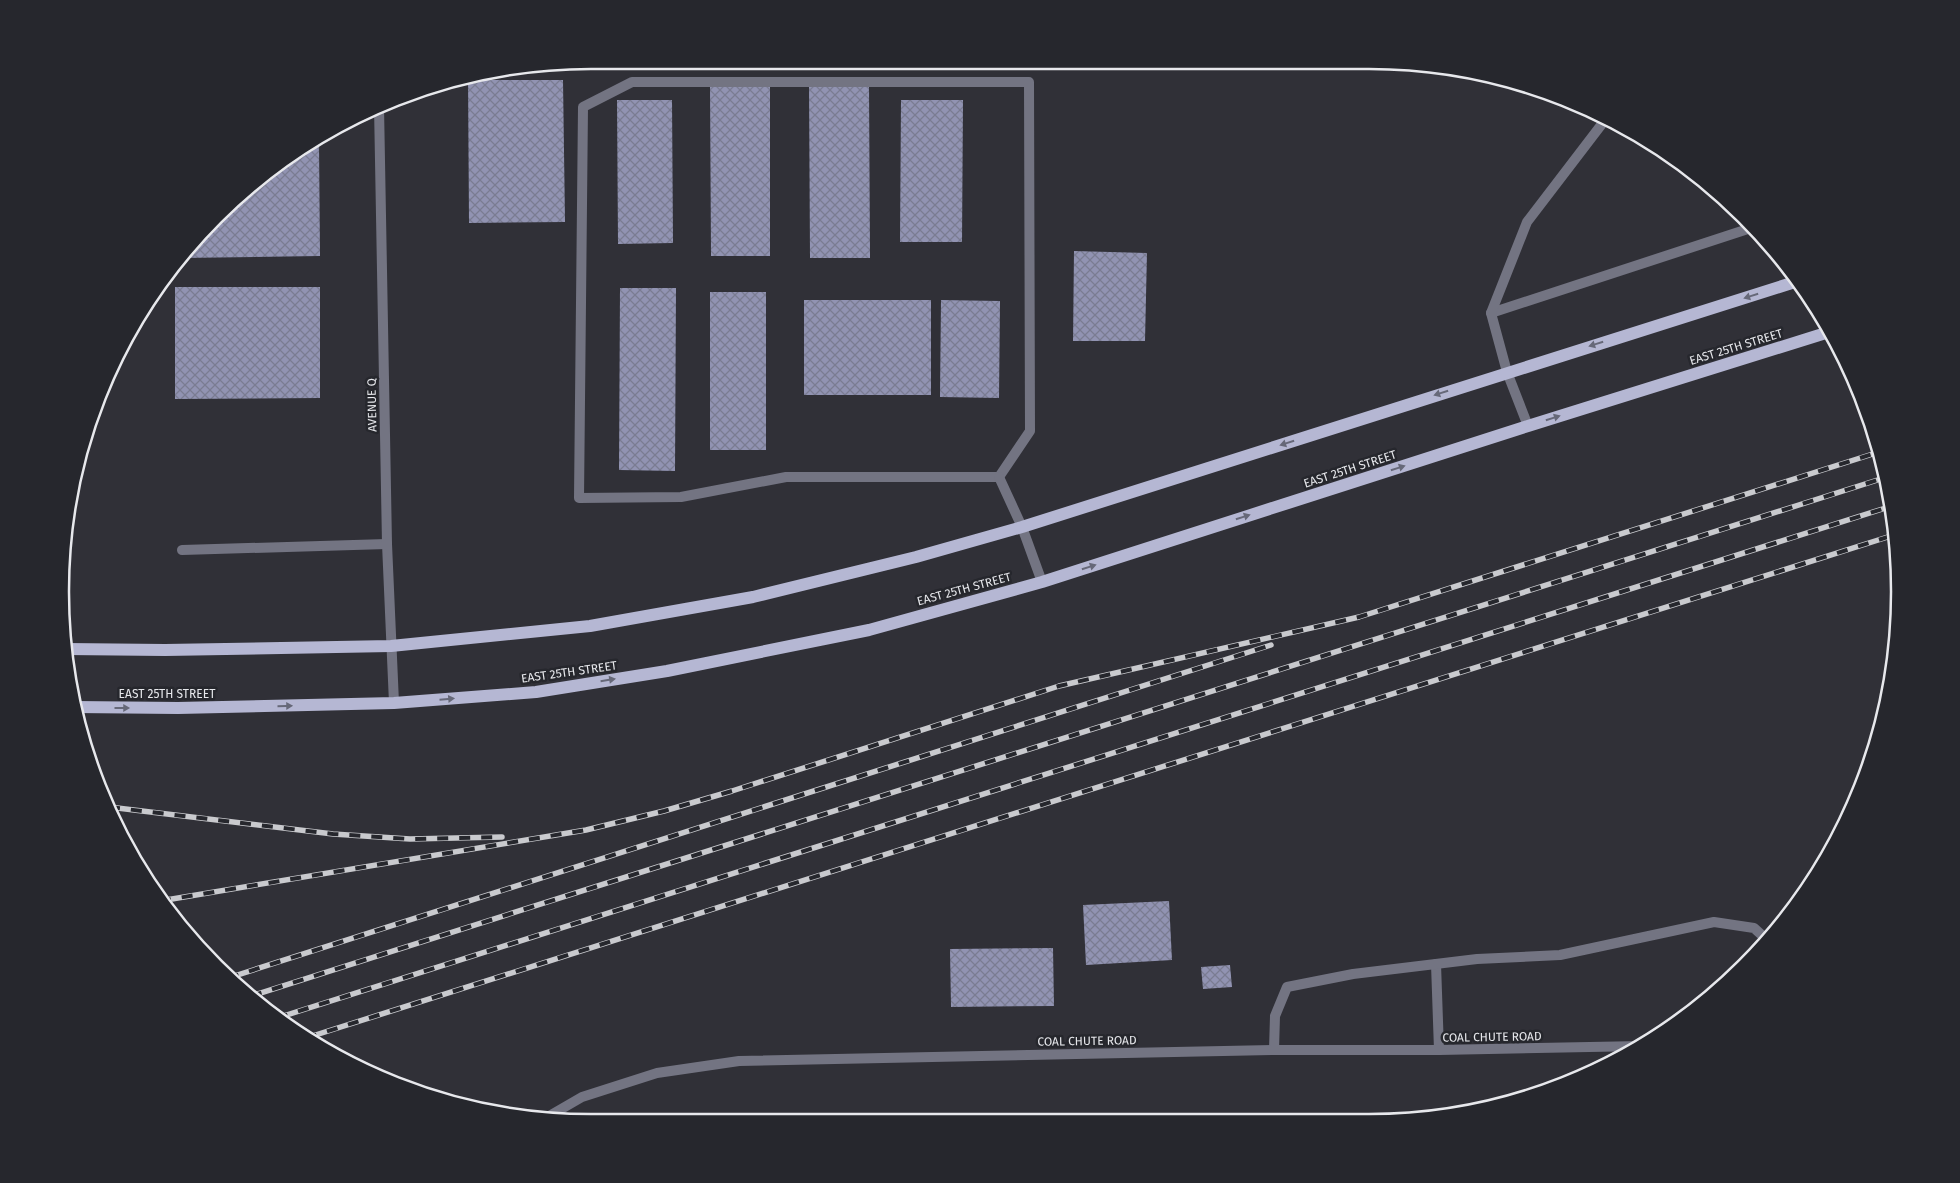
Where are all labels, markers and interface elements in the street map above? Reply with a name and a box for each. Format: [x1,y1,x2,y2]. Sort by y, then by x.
one-way arrow [1744,292,1759,300]
street label: EAST 25TH STREET [1688,326,1785,368]
one-way arrow [1589,341,1604,349]
street label: AVENUE Q [365,378,379,432]
one-way arrow [1434,390,1449,398]
one-way arrow [1546,414,1561,422]
one-way arrow [1279,439,1294,447]
street label: EAST 25TH STREET [1302,447,1399,491]
one-way arrow [1391,463,1406,471]
one-way arrow [1236,513,1251,521]
one-way arrow [1081,563,1096,570]
street label: EAST 25TH STREET [915,570,1013,608]
street label: EAST 25TH STREET [520,658,619,686]
one-way arrow [601,676,617,684]
street label: EAST 25TH STREET [119,687,216,701]
one-way arrow [439,695,455,703]
one-way arrow [277,701,293,709]
one-way arrow [115,704,131,712]
street label: COAL CHUTE ROAD [1442,1029,1542,1045]
street label: COAL CHUTE ROAD [1037,1033,1137,1049]

